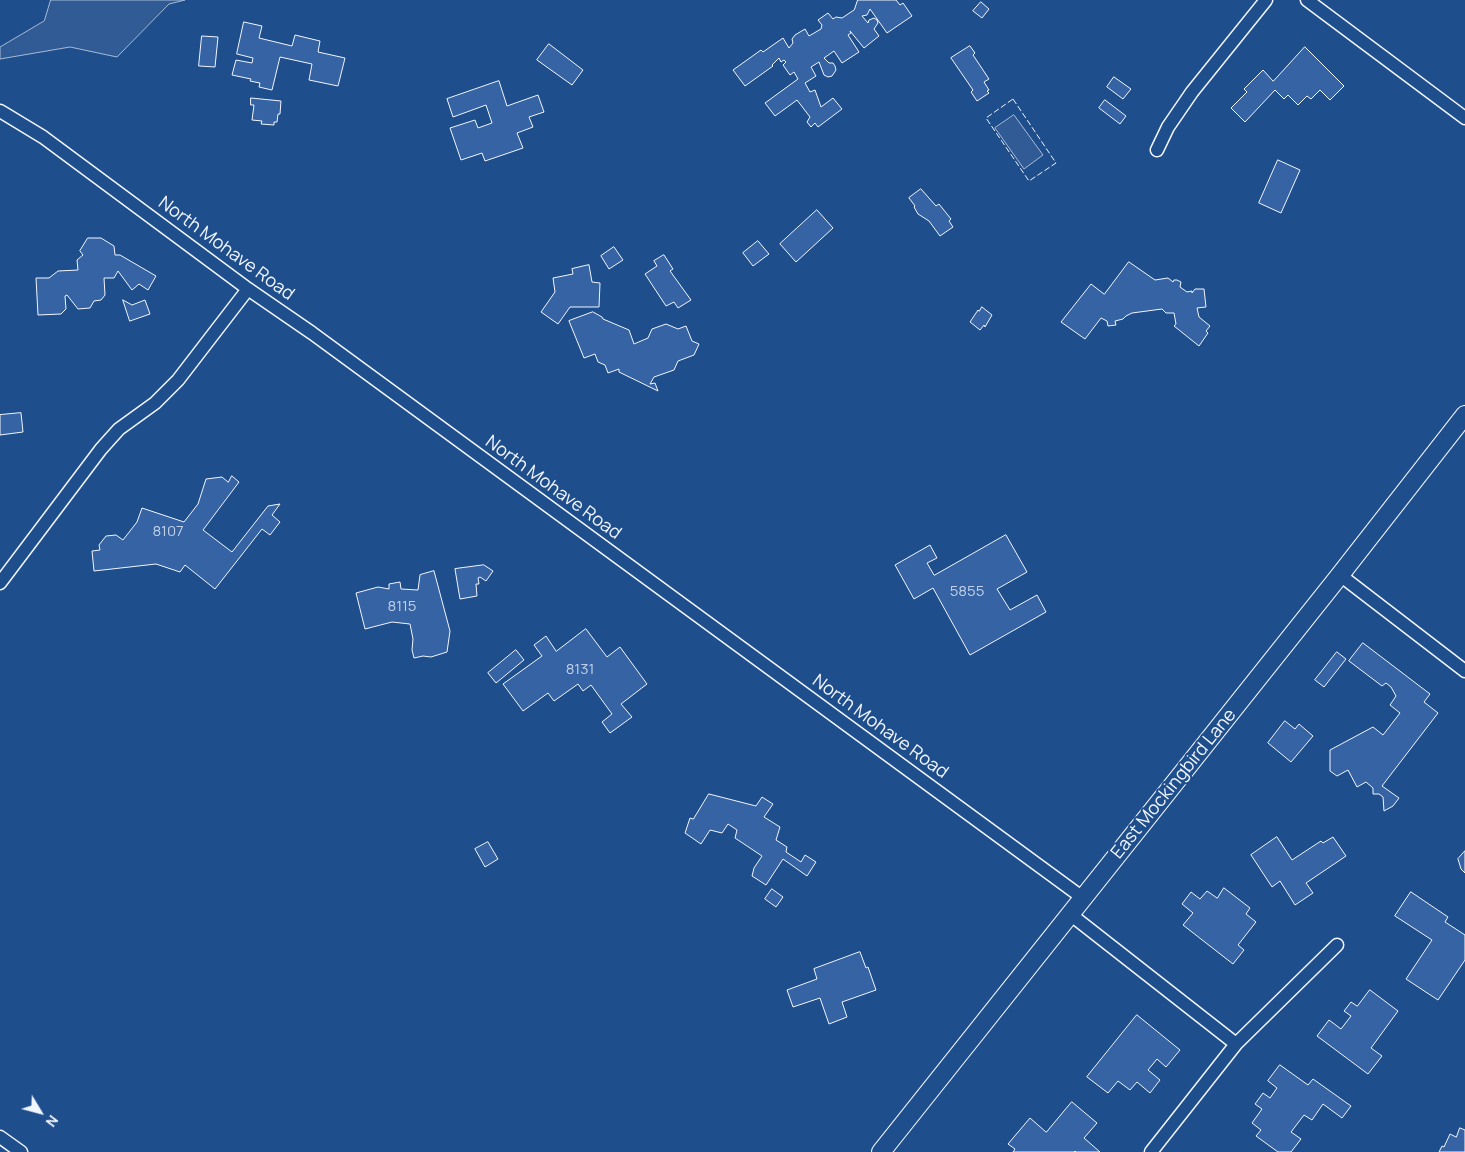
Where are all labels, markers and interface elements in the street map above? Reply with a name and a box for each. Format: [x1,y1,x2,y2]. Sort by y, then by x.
street label: North Mohave Road [154,192,298,306]
street label: North Mohave Road [481,431,625,545]
house number: 8107 [152,523,184,541]
house number: 5855 [950,583,984,601]
house number: 8115 [387,598,417,616]
house number: 8131 [566,661,594,679]
street label: North Mohave Road [808,670,952,784]
street label: East Mockingbird Lane [1107,705,1241,863]
north arrow [15,1087,65,1137]
text: N [42,1112,63,1131]

